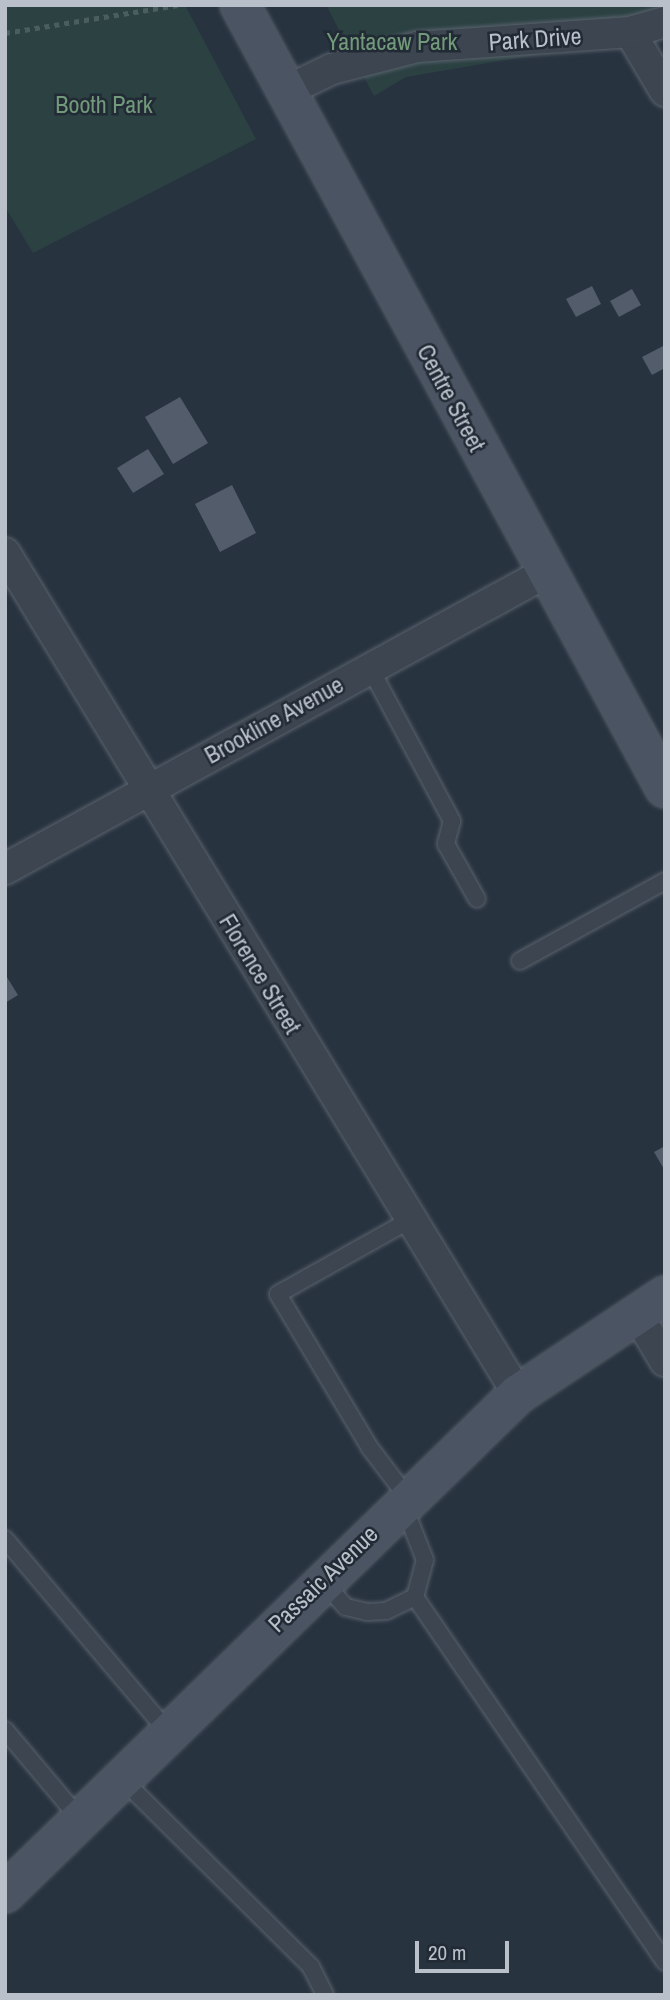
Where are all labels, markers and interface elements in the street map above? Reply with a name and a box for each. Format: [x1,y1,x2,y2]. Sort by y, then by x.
street label: Park Drive [488,21,582,57]
park label: Yantacaw Park [327,28,457,56]
park label: Booth Park [55,91,153,119]
street label: Centre Street [411,340,491,456]
street label: Brookline Avenue [199,670,349,770]
street label: Florence Street [213,909,307,1039]
street label: Passaic Avenue [262,1519,384,1639]
scale bar [418,1926,512,1970]
text: 20 m [428,1938,466,1967]

